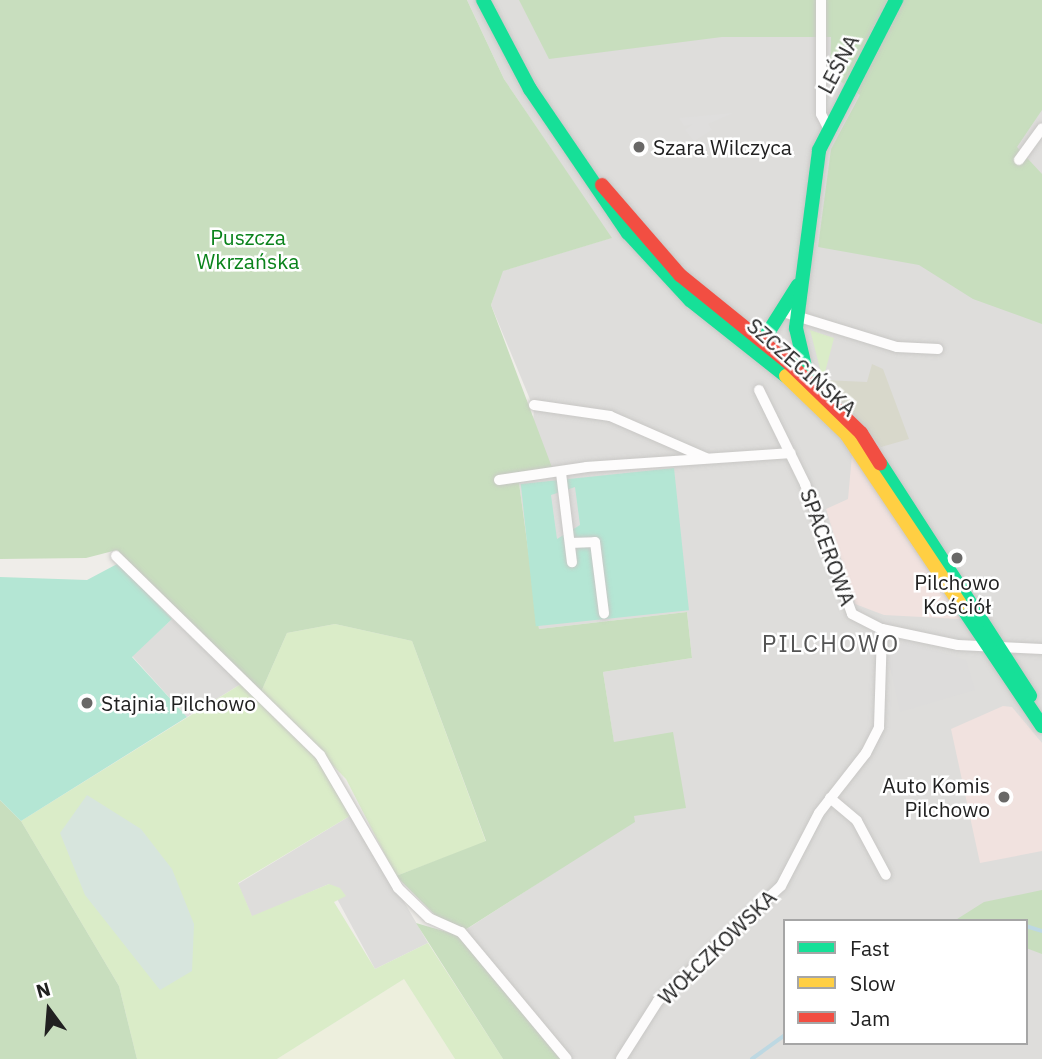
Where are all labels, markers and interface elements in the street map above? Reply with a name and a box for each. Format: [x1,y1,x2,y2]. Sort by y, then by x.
street label: LEŚNA [812,30,864,98]
place label: Szara Wilczyca [653,134,792,160]
marker: Szara Wilczyca [631,139,647,155]
park label: Puszcza Wkrzańska [197,224,299,274]
street label: SZCZECIŃSKA [742,313,862,421]
street label: SPACEROWA [795,485,861,609]
marker: Pilchowo Kościół [949,550,965,566]
place label: Pilchowo Kościół [914,569,1000,619]
district label: PILCHOWO [763,630,899,658]
place label: Stajnia Pilchowo [101,690,256,716]
marker: Stajnia Pilchowo [79,695,95,711]
place label: Auto Komis Pilchowo [882,772,990,822]
marker: Auto Komis Pilchowo [996,789,1012,805]
street label: WOŁCZKOWSKA [653,884,781,1010]
legend [783,919,1028,1045]
text: Fast [850,934,890,962]
text: Slow [850,969,896,997]
north arrow [14,975,84,1045]
text: N [33,976,53,1003]
text: Jam [850,1004,890,1032]

